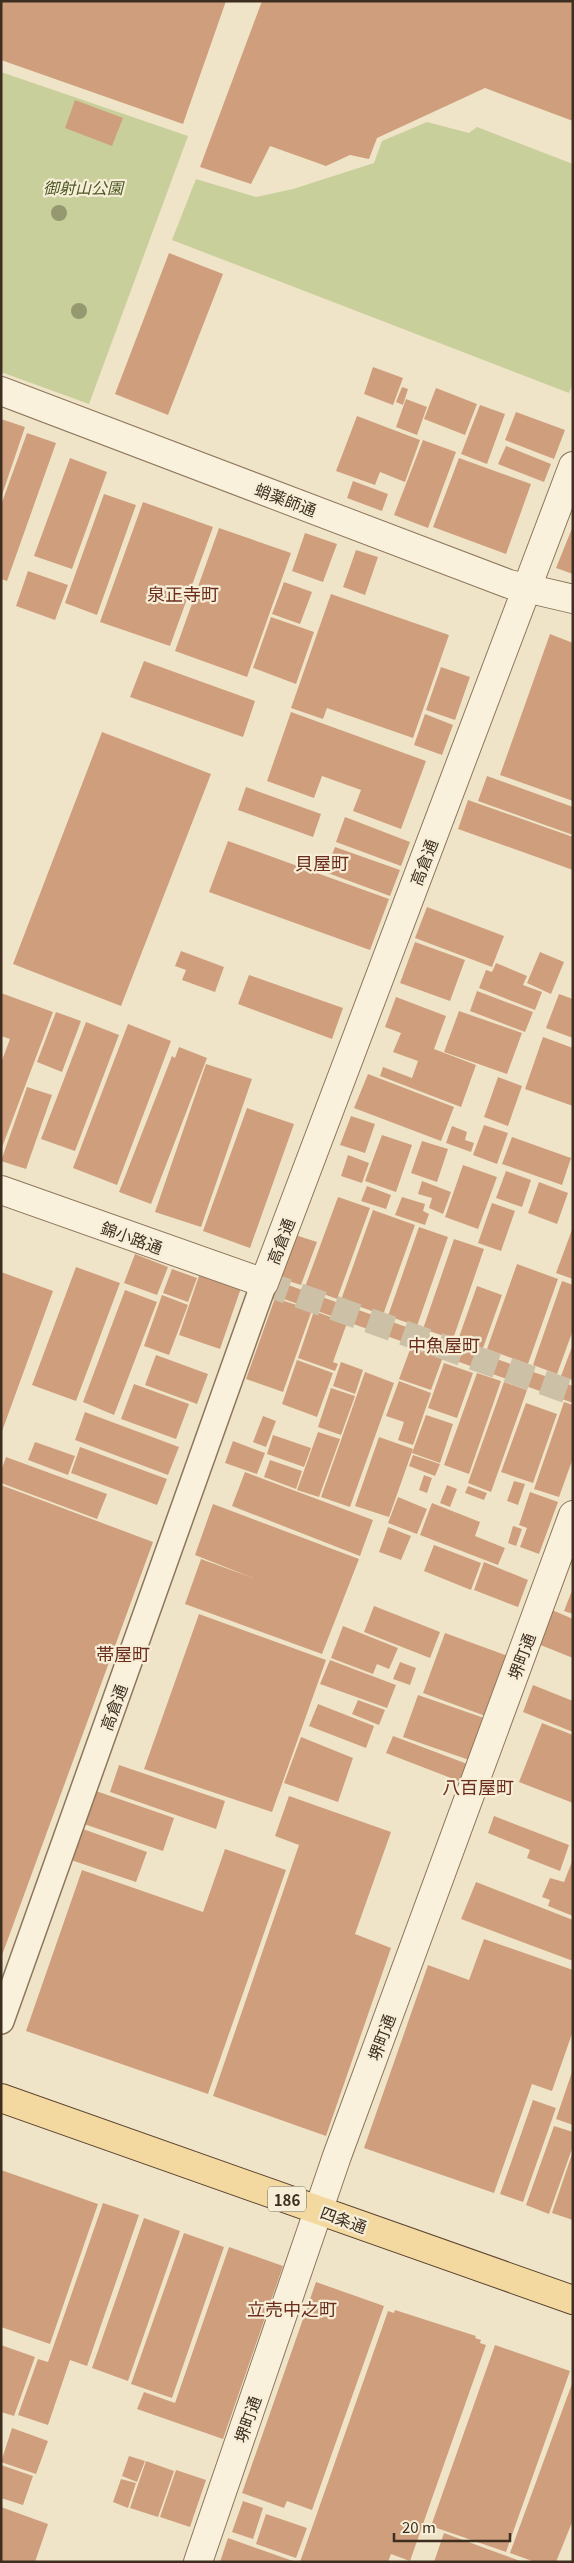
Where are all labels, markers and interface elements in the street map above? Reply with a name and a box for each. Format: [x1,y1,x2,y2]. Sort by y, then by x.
park label: 御射山公園 [43,175,125,199]
street label: 蛸薬師通 [252,476,320,522]
district label: 泉正寺町 [147,580,219,606]
street label: 高倉通 [403,835,443,889]
district label: 貝屋町 [295,849,349,875]
street label: 高倉通 [260,1214,300,1268]
street label: 錦小路通 [98,1215,166,1259]
district label: 中魚屋町 [408,1331,480,1357]
street label: 堺町通 [502,1629,540,1683]
district label: 帯屋町 [96,1640,150,1666]
street label: 高倉通 [94,1680,132,1734]
district label: 八百屋町 [442,1773,514,1799]
street label: 堺町通 [362,2010,400,2064]
road number: 186 [268,2186,306,2212]
street label: 四条通 [317,2200,371,2238]
district label: 立売中之町 [247,2295,337,2321]
street label: 堺町通 [228,2392,266,2446]
scale bar [394,2510,510,2542]
text: 20 m [402,2516,436,2537]

